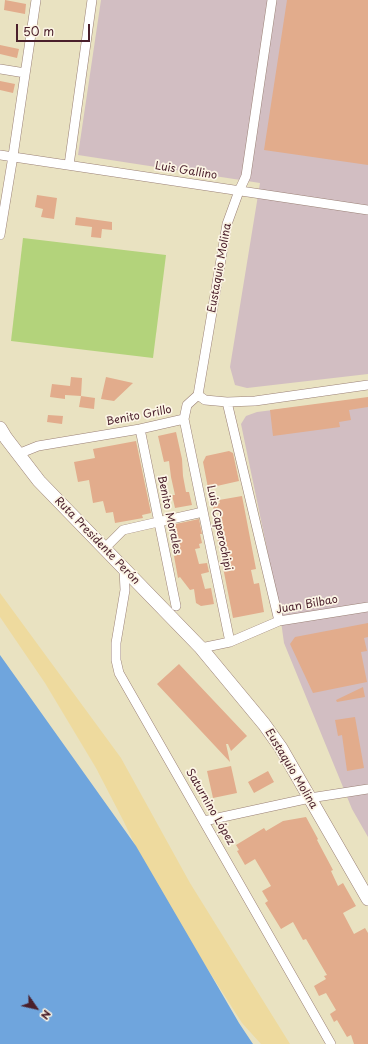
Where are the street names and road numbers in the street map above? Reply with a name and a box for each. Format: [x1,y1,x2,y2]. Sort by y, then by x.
street label: Luis Gallino [154,160,218,182]
street label: Eustaquio Molina [206,222,234,314]
street label: Benito Grillo [105,403,173,429]
street label: Benito Morales [154,475,184,555]
street label: Luis Caperochipi [204,484,234,572]
street label: Ruta Presidente Perón [52,495,142,587]
street label: Juan Bilbao [275,593,339,617]
street label: Eustaquio Molina [262,727,320,811]
street label: Saturnino López [183,766,237,848]

